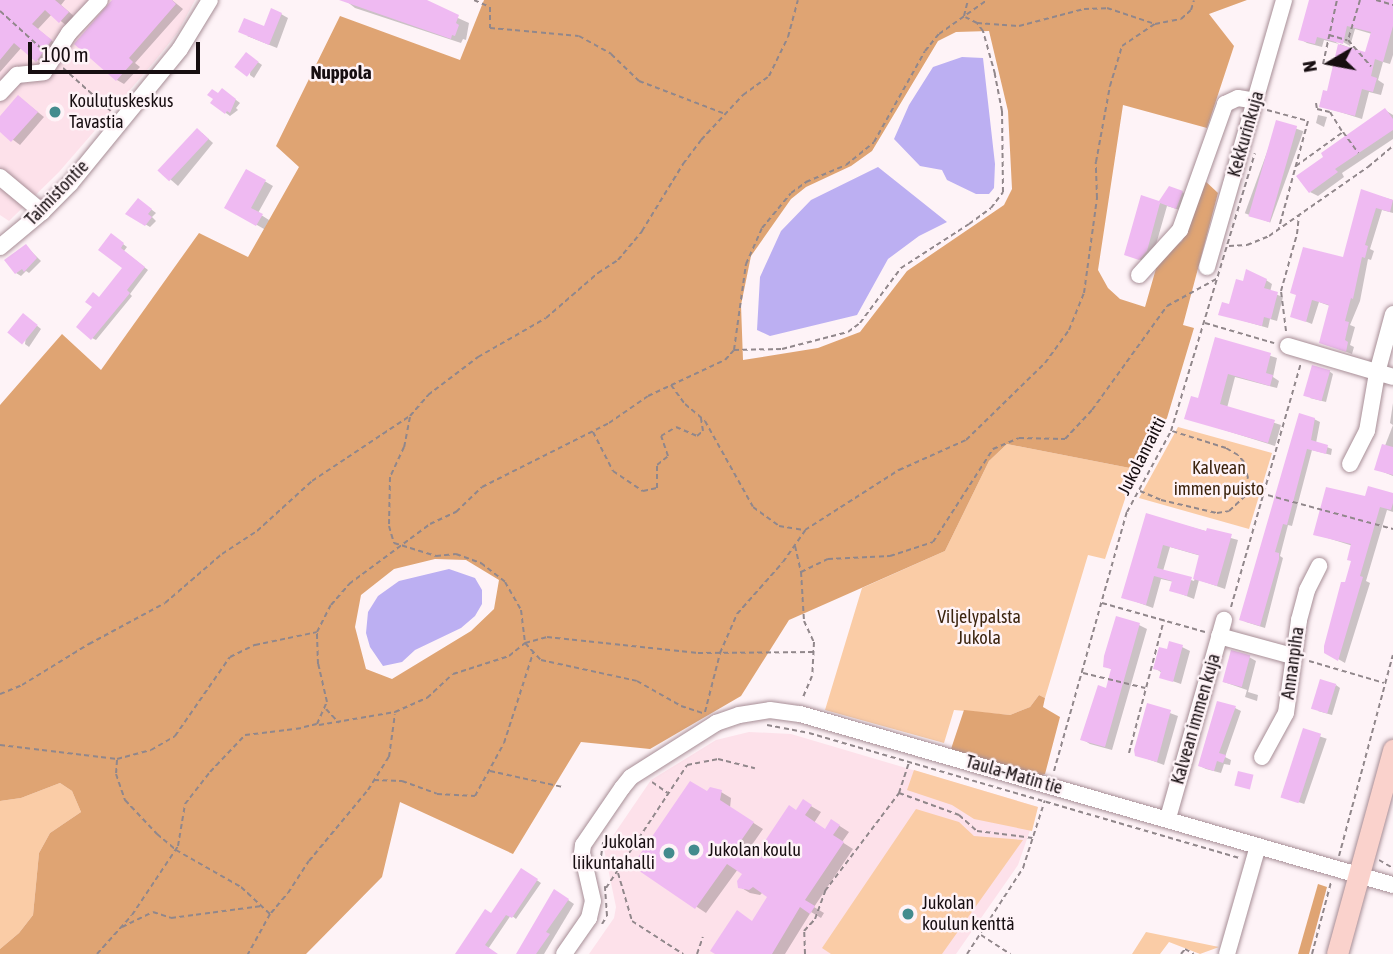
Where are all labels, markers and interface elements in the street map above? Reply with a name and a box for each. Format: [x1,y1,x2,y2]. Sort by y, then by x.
scale bar [32,28,203,72]
north arrow [1295,28,1365,98]
text: 100 m [41,42,89,66]
text: N [1298,59,1321,74]
district label: Nuppola [310,62,372,84]
street label: Kekkurinkuja [1223,89,1269,179]
place label: Koulutuskeskus Tavastia [69,91,173,134]
marker: Koulutuskeskus Tavastia [47,104,63,120]
street label: Taimistontie [21,156,93,230]
street label: Jukolanraitti [1113,414,1171,498]
park label: Kalvean immen puisto [1174,458,1264,500]
park label: Viljelypalsta Jukola [937,607,1021,650]
street label: Annanpiha [1277,625,1309,701]
street label: Kalvean immen kuja [1167,651,1225,787]
street label: Taula-Matin tie [963,751,1065,799]
place label: Jukolan liikuntahalli [572,832,655,874]
place label: Jukolan koulu [708,839,801,861]
marker: Jukolan koulu [686,842,702,858]
marker: Jukolan liikuntahalli [661,845,677,861]
place label: Jukolan koulun kenttä [922,893,1015,936]
marker: Jukolan koulun kenttä [900,906,916,922]

